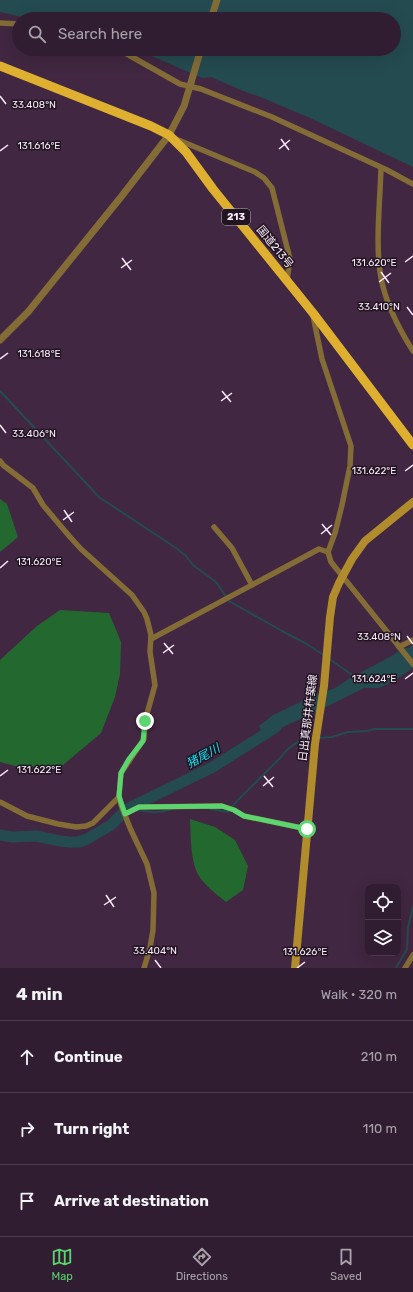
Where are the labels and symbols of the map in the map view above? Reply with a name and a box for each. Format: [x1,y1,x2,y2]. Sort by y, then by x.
text: 33.408°N [12,99,56,111]
text: 131.616°E [18,140,60,152]
road number: 213 [222,209,250,225]
street label: 国道213号 [254,223,296,271]
text: 131.620°E [352,257,397,269]
text: 33.410°N [358,301,400,313]
text: 131.618°E [17,348,61,360]
text: 33.406°N [12,428,56,440]
text: 131.622°E [352,465,396,477]
text: 131.620°E [17,556,62,568]
text: 33.408°N [357,631,401,643]
text: 131.624°E [352,673,396,685]
street label: 日出真那井杵築線 [296,674,320,762]
route end [136,712,154,730]
water label: 猪尾川 [184,740,224,771]
text: 131.622°E [17,764,61,776]
route start [298,820,316,838]
text: 33.404°N [133,945,177,957]
text: 131.626°E [283,946,327,958]

